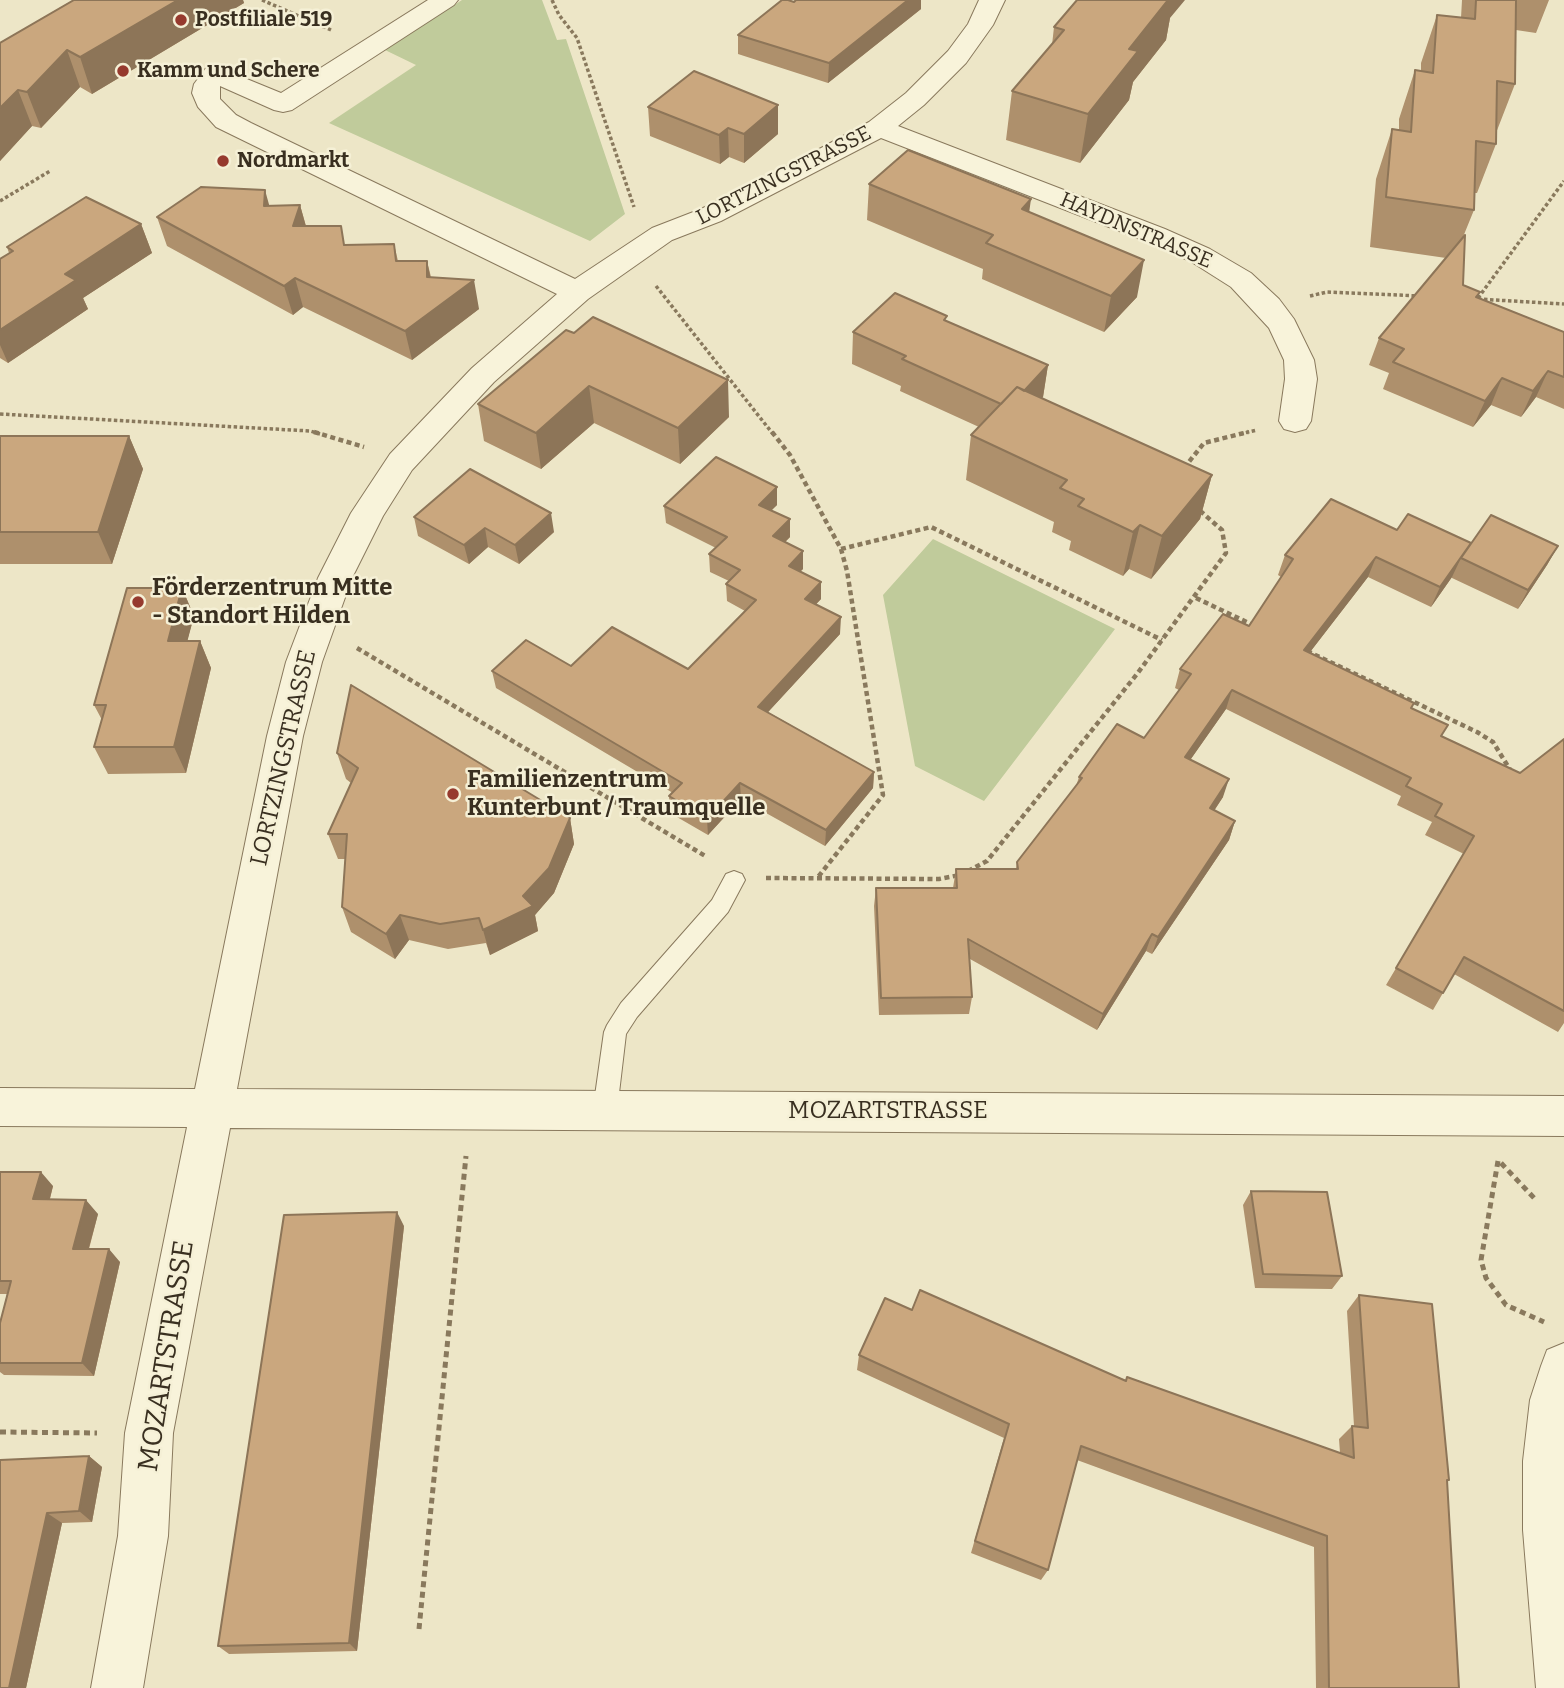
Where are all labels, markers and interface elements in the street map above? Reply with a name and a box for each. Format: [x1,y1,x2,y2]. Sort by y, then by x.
place label: Postfiliale 519 [195,7,332,33]
marker: Postfiliale 519 [173,12,189,28]
place label: Kamm und Schere [137,58,319,84]
marker: Kamm und Schere [115,63,131,79]
street label: LORTZINGSTRASSE [692,121,876,231]
place label: Nordmarkt [237,148,349,174]
marker: Nordmarkt [215,153,231,169]
street label: HAYDNSTRASSE [1056,188,1216,274]
place label: Förderzentrum Mitte - Standort Hilden [152,574,392,630]
marker: Förderzentrum Mitte - Standort Hilden [130,594,146,610]
street label: LORTZINGSTRASSE [245,647,323,869]
place label: Familienzentrum Kunterbunt / Traumquelle [467,766,765,822]
marker: Familienzentrum Kunterbunt / Traumquelle [445,786,461,802]
street label: MOZARTSTRASSE [788,1097,988,1125]
street label: MOZARTSTRASSE [132,1238,202,1474]

